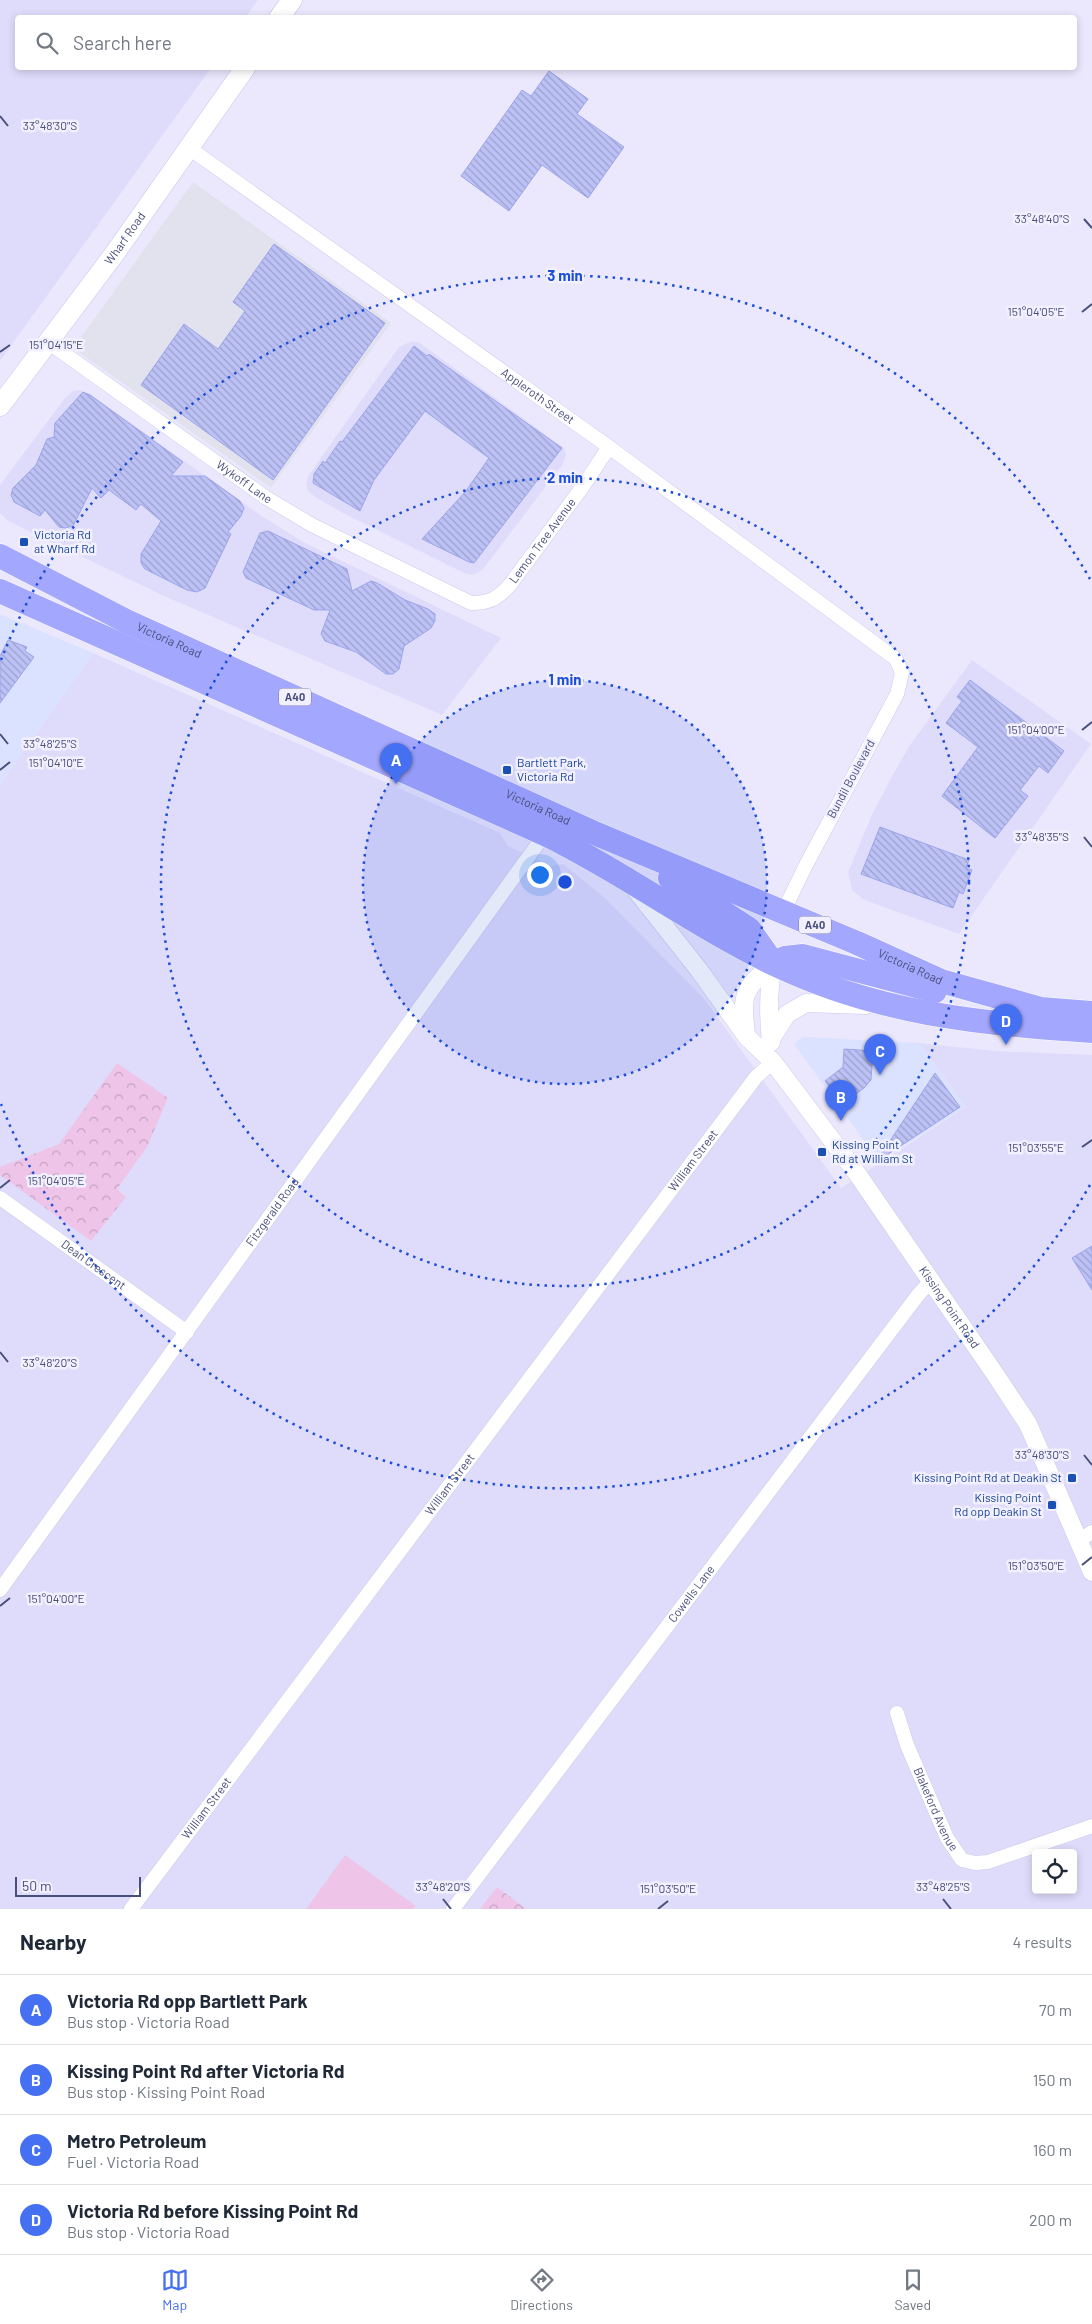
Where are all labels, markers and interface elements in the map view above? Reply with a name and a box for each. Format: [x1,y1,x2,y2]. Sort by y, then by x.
search box [15,15,1077,70]
icon: search [33,29,61,57]
text: Search here [73,31,172,54]
text: 33°48'30"S [23,118,77,132]
street label: Wharf Road [101,209,148,267]
text: 33°48'40"S [1015,211,1069,225]
text: 3 min [547,266,583,284]
text: 151°04'05"E [1008,304,1064,318]
text: 151°04'15"E [29,337,83,351]
street label: Appleroth Street [499,365,578,426]
street label: Wykoff Lane [214,457,275,506]
text: 2 min [547,468,583,486]
street label: Lemon Tree Avenue [506,495,578,586]
place label: Victoria Rd at Wharf Rd [34,527,95,555]
marker: Victoria Rd at Wharf Rd [18,536,30,548]
street label: Victoria Road [135,619,204,660]
text: 1 min [549,670,581,688]
road number: A40 [279,689,311,706]
text: 151°04'00"E [1007,722,1065,736]
text: 33°48'25"S [23,736,77,750]
street label: Bundil Boulevard [824,737,877,820]
pin: A [380,743,412,784]
text: 151°04'10"E [29,755,84,769]
place label: Bartlett Park, Victoria Rd [517,755,586,783]
marker: Bartlett Park, Victoria Rd [501,764,513,776]
street label: Victoria Road [504,786,573,827]
text: 33°48'35"S [1015,829,1069,843]
your location [527,862,553,888]
centre of rings [556,873,574,891]
road number: A40 [799,916,831,934]
street label: Victoria Road [876,945,945,987]
pin: D [990,1004,1022,1045]
pin: C [864,1034,896,1075]
pin: B [825,1080,857,1121]
street label: William Street [665,1126,720,1194]
place label: Kissing Point Rd at William St [832,1137,913,1165]
text: 151°03'55"E [1008,1140,1064,1154]
marker: Kissing Point Rd at William St [816,1146,828,1158]
text: 151°04'05"E [28,1173,84,1187]
street label: Fitzgerald Road [242,1174,301,1248]
street label: Dean Crescent [59,1236,129,1292]
street label: Kissing Point Road [917,1263,983,1351]
text: 33°48'20"S [23,1355,77,1369]
text: 33°48'30"S [1015,1447,1069,1461]
street label: William Street [421,1450,477,1517]
place label: Kissing Point Rd at Deakin St [914,1470,1062,1484]
marker: Kissing Point Rd at Deakin St [1066,1472,1078,1484]
place label: Kissing Point Rd opp Deakin St [954,1490,1042,1518]
marker: Kissing Point Rd opp Deakin St [1046,1499,1058,1511]
text: 151°03'50"E [1008,1558,1064,1572]
street label: Cowells Lane [665,1562,717,1625]
text: 151°04'00"E [27,1591,85,1605]
street label: Blakeford Avenue [912,1765,962,1853]
street label: William Street [178,1774,234,1841]
map controls [1032,1849,1077,1894]
button: locate [1032,1849,1077,1894]
scale bar [15,1874,141,1897]
text: 50 m [22,1877,51,1894]
text: 33°48'20"S [416,1879,470,1893]
text: 33°48'25"S [916,1879,970,1893]
text: 151°03'50"E [640,1881,696,1895]
text: Nearby [20,1929,86,1954]
text: 4 results [1012,1932,1072,1951]
text: Victoria Rd opp Bartlett Park [67,1989,308,2012]
text: A [31,2000,41,2019]
text: 70 m [1039,2000,1072,2019]
text: Bus stop · Victoria Road [67,2012,230,2031]
text: Kissing Point Rd after Victoria Rd [67,2059,345,2082]
text: B [31,2070,41,2089]
text: 150 m [1033,2070,1072,2089]
text: Bus stop · Kissing Point Road [67,2082,265,2101]
text: Metro Petroleum [67,2129,206,2152]
text: C [31,2140,41,2159]
text: 160 m [1033,2140,1072,2159]
text: Fuel · Victoria Road [67,2152,199,2171]
text: Victoria Rd before Kissing Point Rd [67,2199,358,2222]
text: D [31,2210,41,2229]
text: 200 m [1029,2210,1072,2229]
text: Bus stop · Victoria Road [67,2222,230,2241]
tab: Map [161,2266,189,2313]
tab: Directions [510,2266,573,2313]
tab: Saved [894,2266,931,2313]

